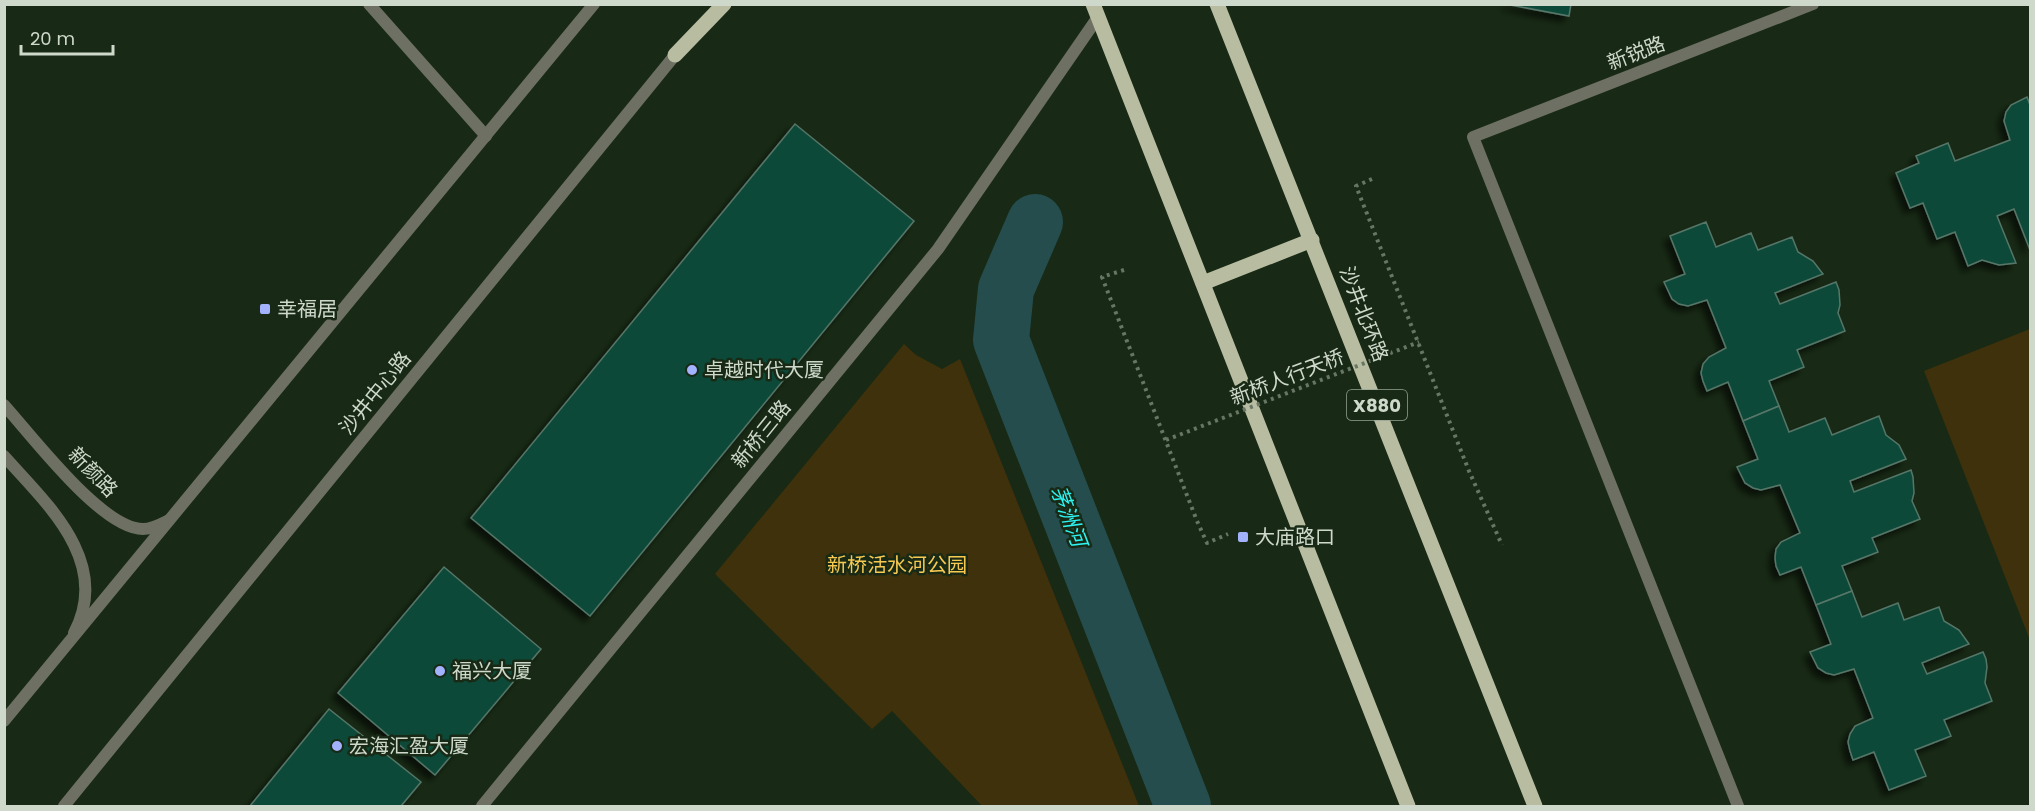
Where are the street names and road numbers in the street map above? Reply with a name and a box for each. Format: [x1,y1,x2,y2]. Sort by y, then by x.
street label: 新锐路 [1603,29,1669,77]
street label: 沙井北环路 [1333,262,1395,366]
street label: 新桥人行天桥 [1226,342,1348,412]
street label: 沙井中心路 [333,345,417,441]
road number: X880 [1347,390,1407,420]
street label: 新桥三路 [725,394,797,474]
street label: 新颜路 [62,441,124,503]

